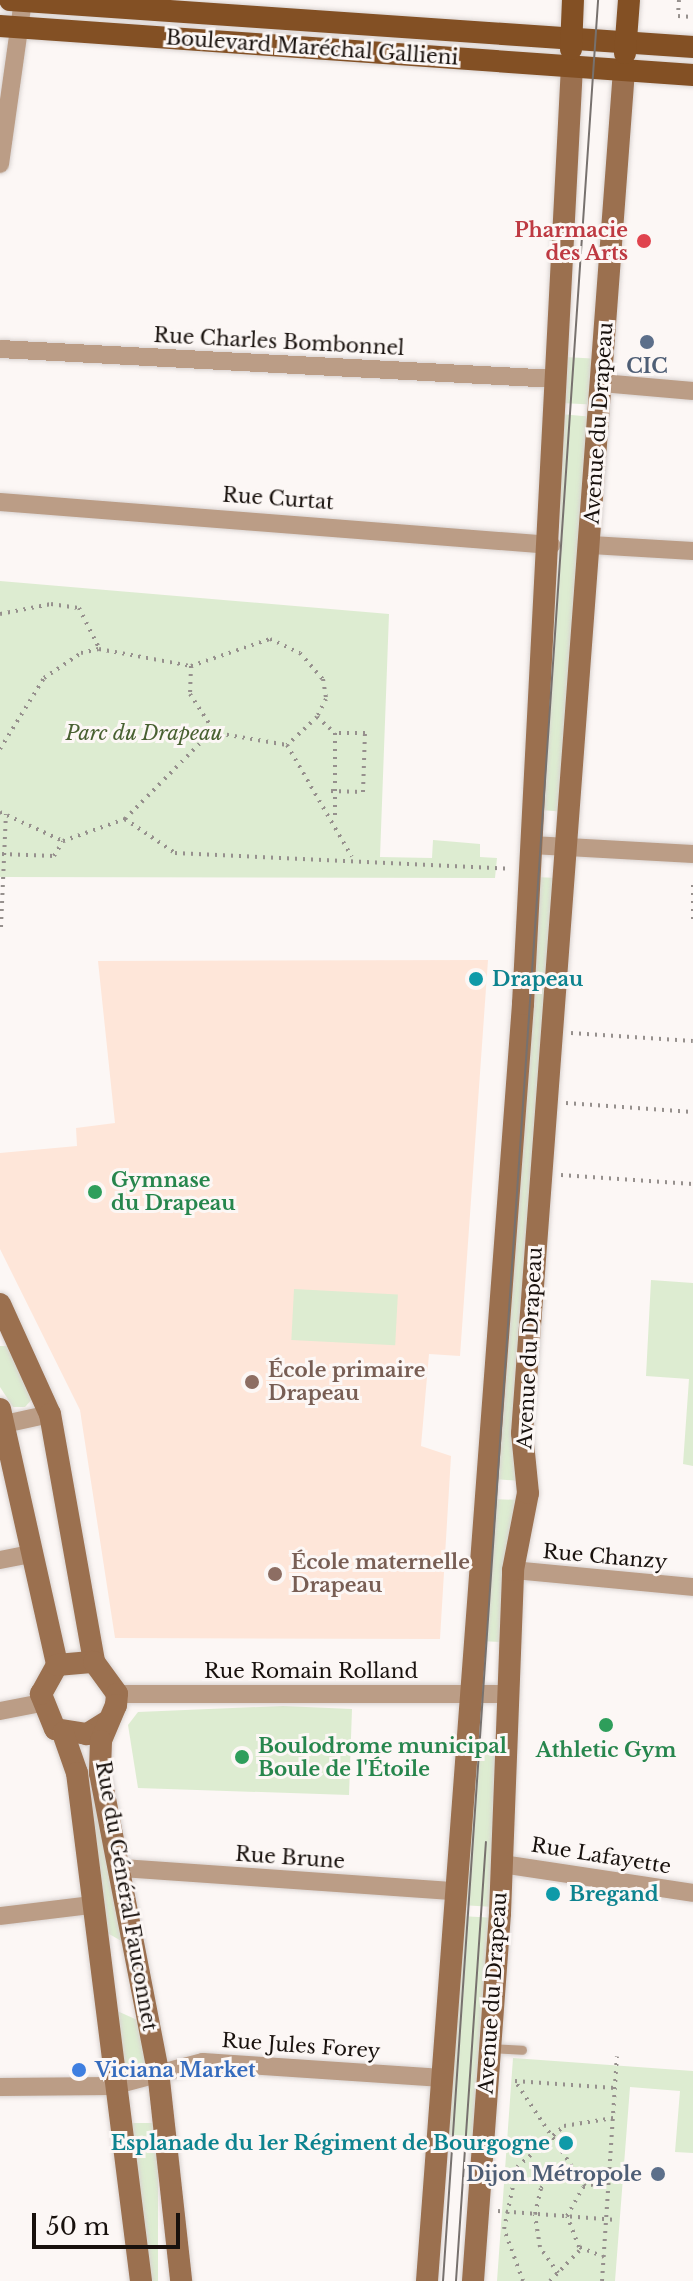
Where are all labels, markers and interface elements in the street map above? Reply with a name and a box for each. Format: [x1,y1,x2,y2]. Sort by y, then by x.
street label: Boulevard Maréchal Gallieni [165,26,459,70]
place label: Pharmacie des Arts [514,218,628,265]
marker: Pharmacie des Arts [635,232,653,250]
street label: Avenue du Drapeau [580,321,618,525]
street label: Rue Charles Bombonnel [153,323,405,361]
marker: CIC [638,333,656,351]
place label: CIC [626,354,668,378]
street label: Rue Curtat [222,483,334,515]
park label: Parc du Drapeau [65,721,223,745]
place label: Drapeau [492,967,583,991]
marker: Drapeau [467,970,485,988]
place label: Gymnase du Drapeau [111,1168,235,1215]
marker: Gymnase du Drapeau [86,1183,104,1201]
street label: Avenue du Drapeau [513,1246,547,1450]
place label: École primaire Drapeau [268,1358,425,1405]
marker: École primaire Drapeau [243,1373,261,1391]
street label: Rue Chanzy [542,1540,668,1574]
place label: École maternelle Drapeau [291,1550,470,1597]
marker: École maternelle Drapeau [266,1565,284,1583]
street label: Rue Romain Rolland [204,1659,418,1683]
marker: Athletic Gym [597,1716,615,1734]
place label: Boulodrome municipal Boule de l'Étoile [258,1734,507,1781]
place label: Athletic Gym [536,1738,676,1762]
marker: Boulodrome municipal Boule de l'Étoile [233,1748,251,1766]
street label: Rue du Général Fauconnet [90,1759,162,2033]
street label: Rue Lafayette [529,1833,673,1879]
street label: Rue Brune [234,1842,346,1874]
place label: Bregand [569,1882,659,1906]
marker: Bregand [544,1885,562,1903]
street label: Avenue du Drapeau [474,1891,512,2095]
street label: Rue Jules Forey [221,2028,381,2064]
place label: Viciana Market [95,2058,256,2082]
marker: Viciana Market [70,2061,88,2079]
place label: Esplanade du 1er Régiment de Bourgogne [110,2131,550,2155]
marker: Esplanade du 1er Régiment de Bourgogne [557,2134,575,2152]
place label: Dijon Métropole [466,2162,642,2186]
marker: Dijon Métropole [649,2165,667,2183]
scale bar [36,2197,184,2247]
text: 50 m [46,2212,109,2241]

